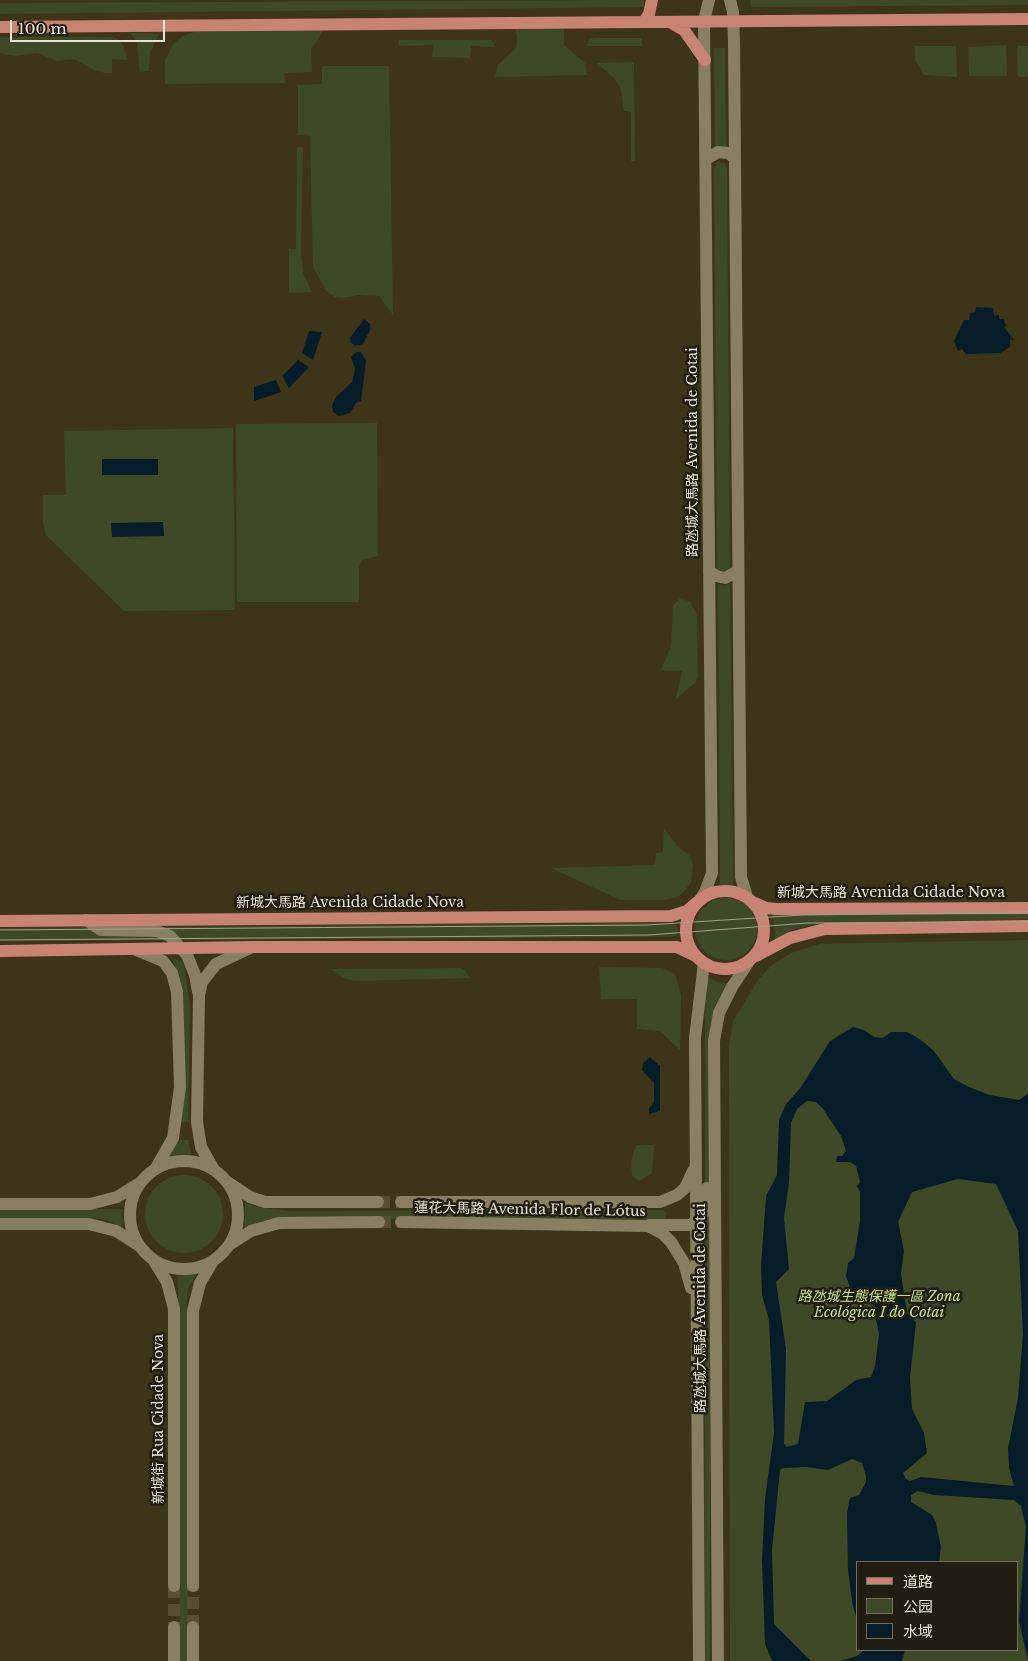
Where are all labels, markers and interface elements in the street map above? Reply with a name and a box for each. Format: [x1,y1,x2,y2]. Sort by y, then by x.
scale bar [12,10,168,42]
text: 100 m [18,19,67,38]
street label: 路氹城大馬路 Avenida de Cotai [685,347,701,557]
street label: 新城大馬路 Avenida Cidade Nova [777,885,1005,901]
street label: 新城大馬路 Avenida Cidade Nova [236,895,464,911]
street label: 蓮花大馬路 Avenida Flor de Lótus [414,1200,646,1220]
street label: 路氹城大馬路 Avenida de Cotai [693,1203,709,1413]
park label: 路氹城生態保護一區 Zona Ecológica I do Cotai [797,1289,961,1321]
street label: 新城街 Rua Cidade Nova [151,1334,167,1504]
legend [856,1561,1018,1651]
text: 道路 [903,1572,933,1591]
text: 公园 [903,1597,933,1616]
text: 水域 [903,1622,933,1641]

